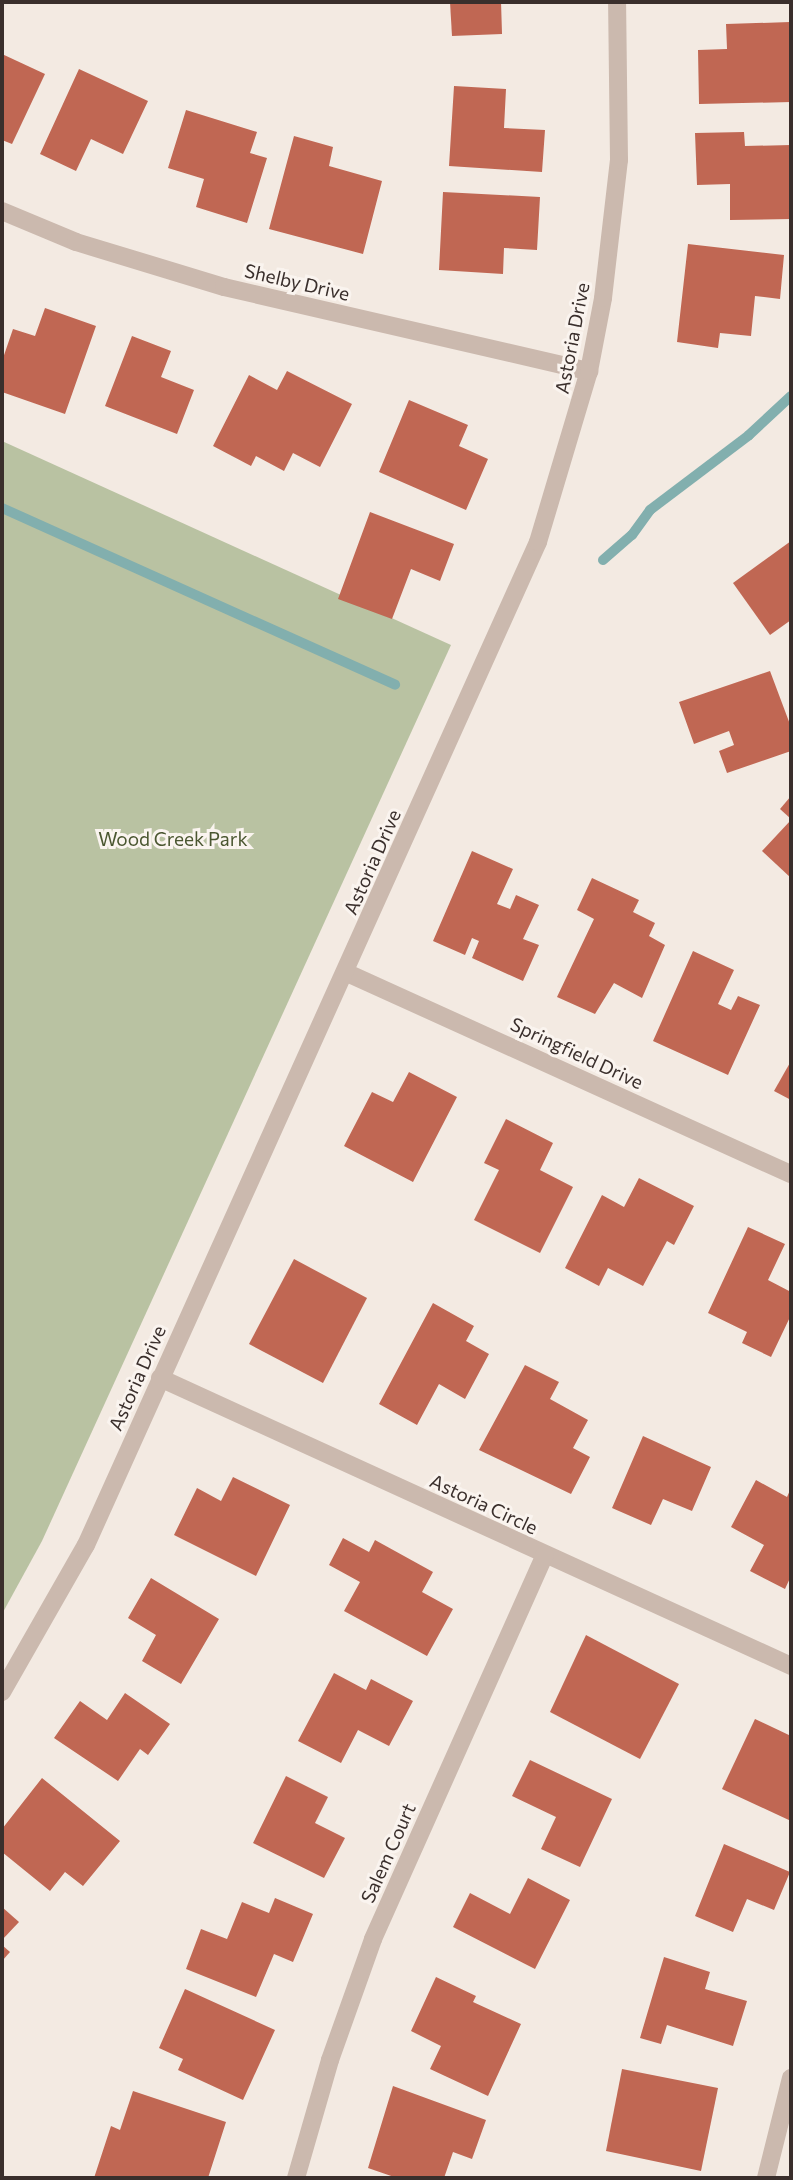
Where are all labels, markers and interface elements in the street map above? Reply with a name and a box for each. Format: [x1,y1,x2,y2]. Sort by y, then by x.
street label: Shelby Drive [242,259,352,305]
street label: Astoria Drive [550,281,594,395]
street label: Astoria Drive [339,806,405,918]
park label: Wood Creek Park [98,828,248,850]
street label: Springfield Drive [507,1012,647,1094]
street label: Astoria Drive [104,1322,170,1434]
street label: Astoria Circle [427,1469,541,1539]
street label: Salem Court [356,1800,420,1906]

